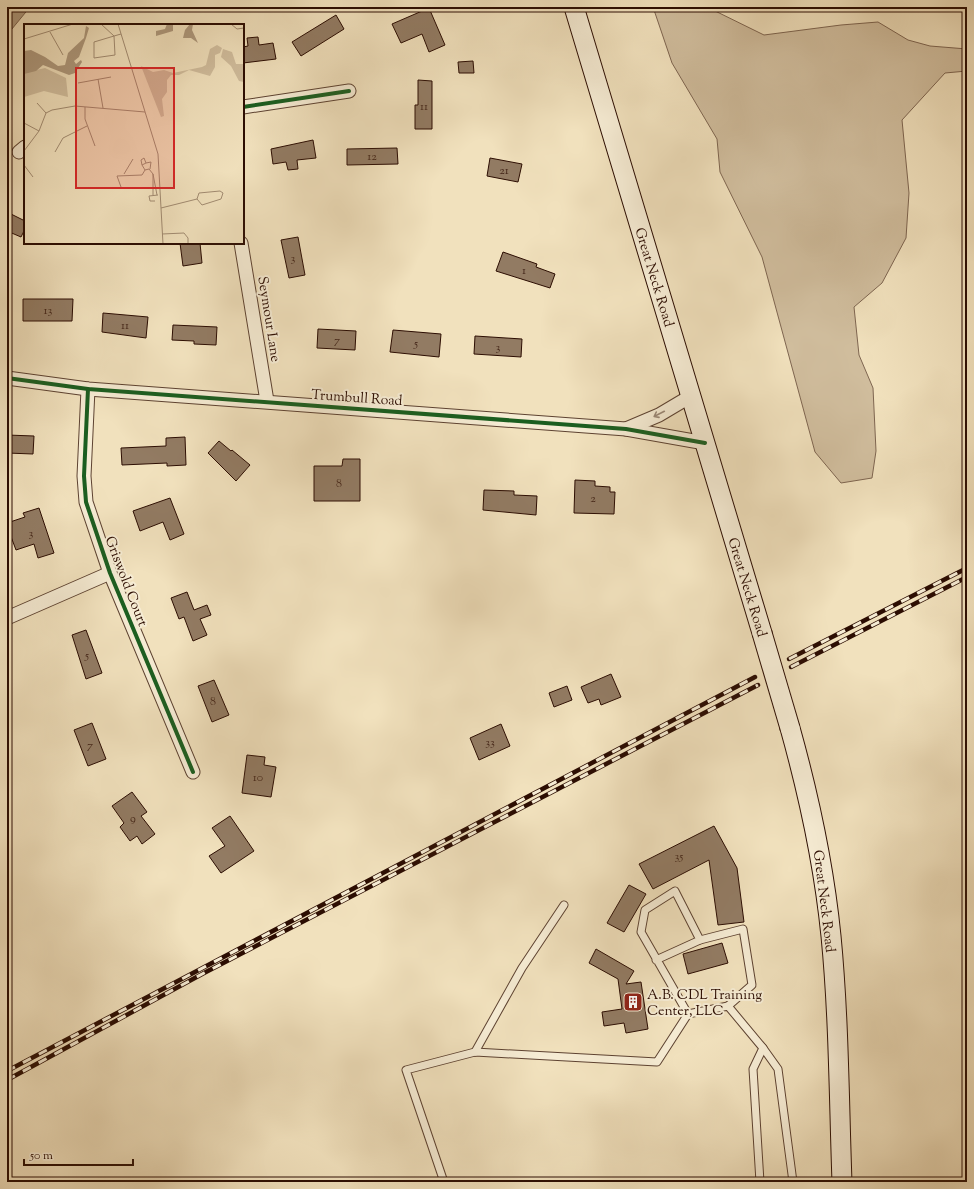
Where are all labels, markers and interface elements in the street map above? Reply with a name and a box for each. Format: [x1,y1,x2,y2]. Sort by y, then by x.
inset map [24,24,244,244]
house number: 11 [420,98,428,116]
house number: 12 [367,148,377,166]
house number: 21 [499,162,509,180]
street label: Great Neck Road [628,225,678,330]
house number: 3 [291,250,296,268]
house number: 1 [522,262,526,280]
street label: Seymour Lane [251,275,285,364]
house number: 13 [44,302,53,320]
house number: 11 [121,317,129,335]
house number: 7 [334,332,340,350]
house number: 5 [413,335,418,353]
house number: 3 [496,339,501,357]
street label: Trumbull Road [311,386,403,412]
one-way arrow [654,411,666,418]
house number: 8 [336,475,342,493]
house number: 2 [590,490,596,508]
house number: 3 [29,525,34,543]
street label: Griswold Court [99,534,152,630]
street label: Great Neck Road [721,535,771,640]
house number: 5 [84,647,89,665]
house number: 8 [210,693,216,711]
house number: 33 [485,734,495,752]
house number: 7 [87,737,93,755]
house number: 10 [253,769,263,787]
house number: 9 [130,810,136,828]
house number: 35 [675,848,683,866]
street label: Great Neck Road [807,849,839,954]
place label: A.B. CDL Training Center, LLC [647,986,762,1022]
building icon: A.B. CDL Training Center, LLC [622,991,644,1013]
scale bar [24,1141,133,1167]
text: 50 m [29,1147,53,1165]

